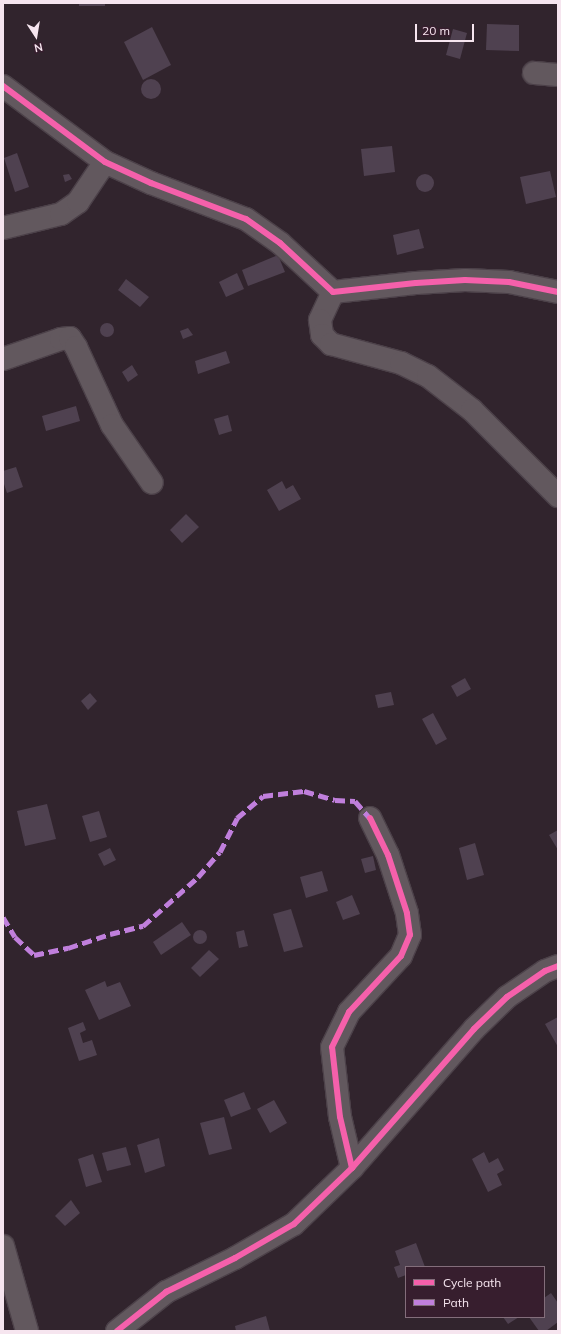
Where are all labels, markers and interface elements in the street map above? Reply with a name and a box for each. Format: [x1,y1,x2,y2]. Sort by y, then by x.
north arrow [16,16,56,56]
scale bar [417,16,476,42]
text: 20 m [422,23,450,38]
text: N [33,40,44,55]
legend [405,1266,545,1318]
text: Cycle path [443,1275,501,1290]
text: Path [443,1295,469,1310]

